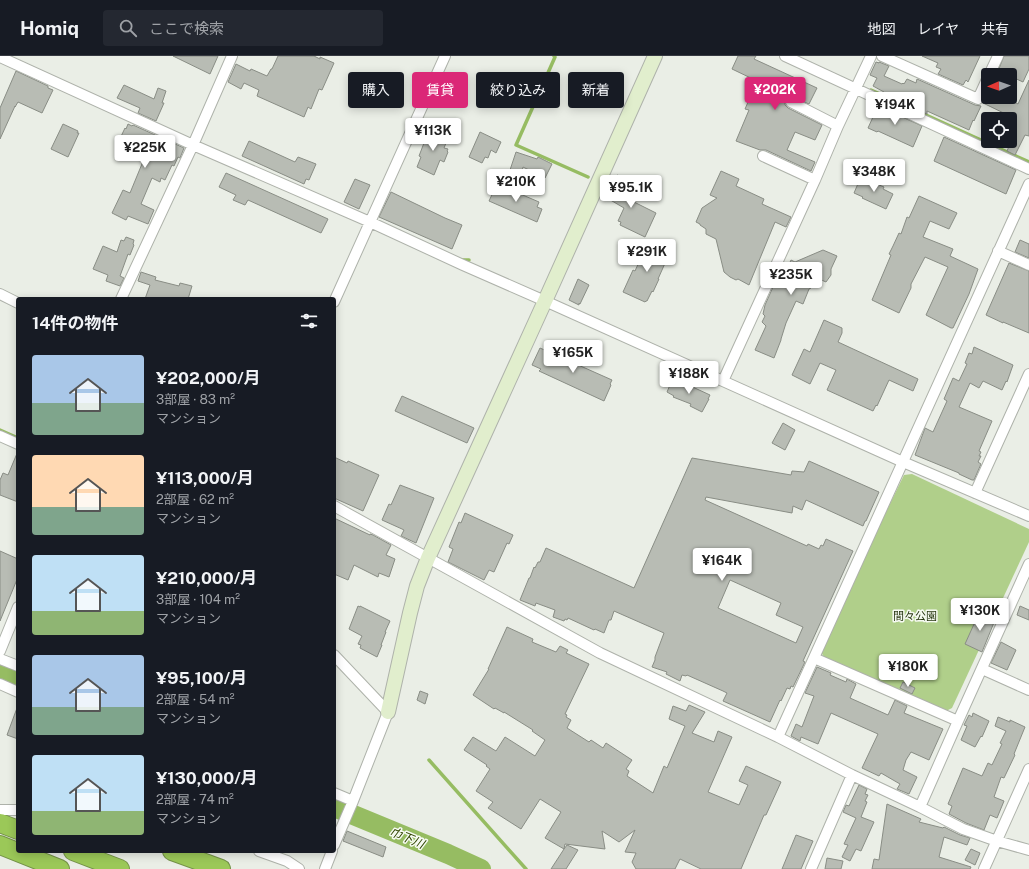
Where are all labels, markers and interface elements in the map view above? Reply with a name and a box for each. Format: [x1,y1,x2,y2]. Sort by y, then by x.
search box [103,10,383,46]
text: Homiq [20,17,79,39]
icon: search [117,17,139,39]
text: ここで検索 [149,20,224,37]
text: 地図 [867,21,895,37]
text: レイヤ [917,21,959,37]
text: 共有 [981,21,1009,37]
north arrow [981,68,1017,104]
map controls [981,68,1017,148]
chip: 購入 [348,72,404,108]
chip: 賃貸 [412,72,468,108]
chip: 絞り込み [476,72,560,108]
chip: 新着 [568,72,624,108]
pin: ¥202K [747,77,803,111]
text: ¥202K [754,82,796,97]
pin: ¥194K [867,92,923,126]
text: ¥194K [875,97,915,112]
button: locate [981,112,1017,148]
pin: ¥113K [405,118,461,152]
text: ¥113K [414,123,452,138]
pin: ¥225K [117,135,173,169]
text: ¥225K [123,140,167,155]
pin: ¥348K [846,159,902,193]
text: ¥348K [852,164,896,179]
pin: ¥210K [488,169,544,203]
text: ¥210K [496,174,536,189]
pin: ¥95.1K [598,175,664,209]
text: ¥95.1K [609,180,653,195]
pin: ¥291K [619,239,675,273]
text: ¥291K [627,244,667,259]
pin: ¥235K [763,262,819,296]
text: ¥235K [769,267,813,282]
icon: filters [298,310,320,332]
text: 14件の物件 [32,313,118,333]
pin: ¥165K [545,340,601,374]
text: ¥165K [553,345,593,360]
pin: ¥188K [661,361,717,395]
text: ¥188K [669,366,709,381]
text: ¥202,000/月 [156,368,261,388]
icon: home [64,371,112,419]
text: 3部屋 · 83 m² [156,392,235,407]
text: マンション [156,411,221,426]
text: ¥113,000/月 [156,468,254,488]
icon: home [64,471,112,519]
text: 2部屋 · 62 m² [156,492,234,507]
text: マンション [156,511,221,526]
pin: ¥164K [694,548,750,582]
text: ¥164K [702,553,742,568]
text: ¥210,000/月 [156,568,257,588]
icon: home [64,571,112,619]
text: 3部屋 · 104 m² [156,592,240,607]
pin: ¥130K [952,598,1008,632]
text: ¥130K [960,603,1000,618]
park label: 間々公園 [893,610,937,622]
text: マンション [156,611,221,626]
pin: ¥180K [880,654,936,688]
text: ¥180K [888,659,928,674]
text: ¥95,100/月 [156,668,247,688]
icon: home [64,671,112,719]
text: 2部屋 · 54 m² [156,692,235,707]
text: マンション [156,711,221,726]
text: ¥130,000/月 [156,768,258,788]
icon: home [64,771,112,819]
text: 2部屋 · 74 m² [156,792,234,807]
text: マンション [156,811,221,826]
water label: 巾下川 [388,825,428,852]

